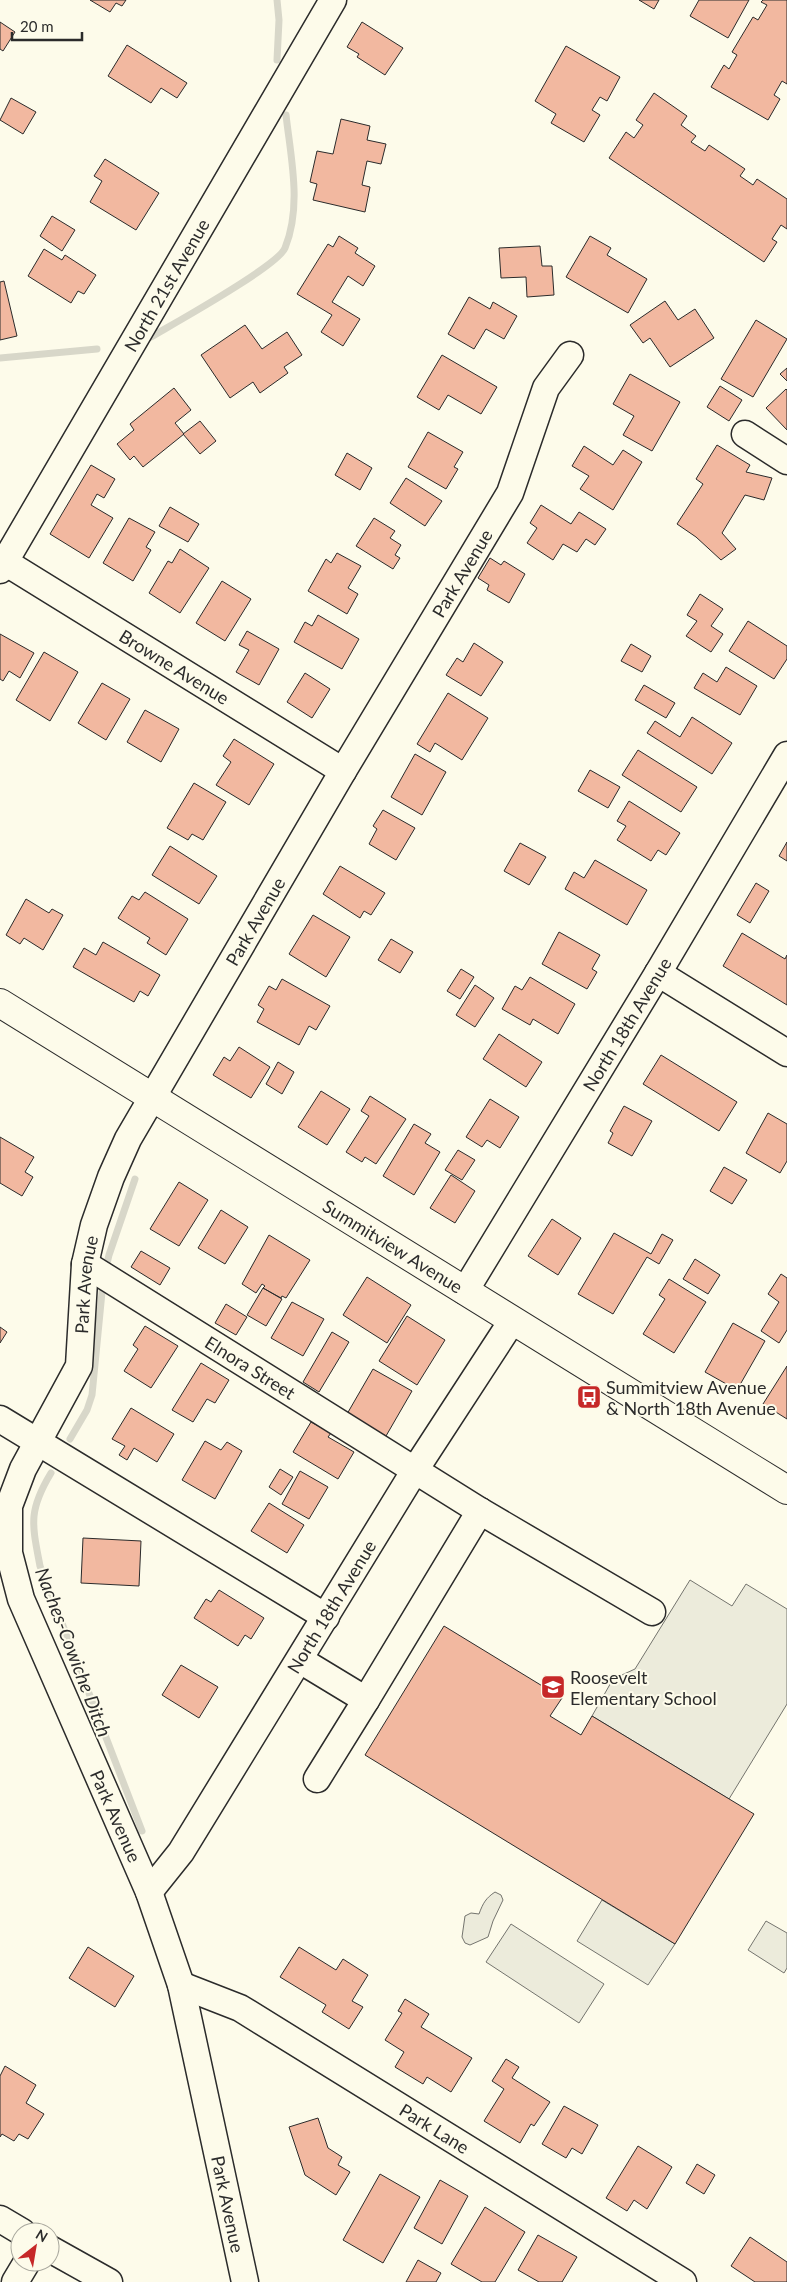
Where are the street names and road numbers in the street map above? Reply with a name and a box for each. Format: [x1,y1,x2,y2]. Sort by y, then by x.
street label: North 21st Avenue [119,215,214,355]
street label: Park Avenue [427,525,497,621]
street label: Browne Avenue [115,624,233,709]
street label: Park Avenue [221,873,290,970]
street label: North 18th Avenue [578,953,676,1095]
street label: Summitview Avenue [319,1195,467,1298]
street label: Park Avenue [70,1233,102,1334]
street label: Elnora Street [201,1331,300,1404]
street label: North 18th Avenue [282,1536,381,1677]
street label: Park Avenue [86,1766,146,1866]
street label: Park Lane [396,2099,473,2158]
street label: Park Avenue [207,2153,249,2255]

